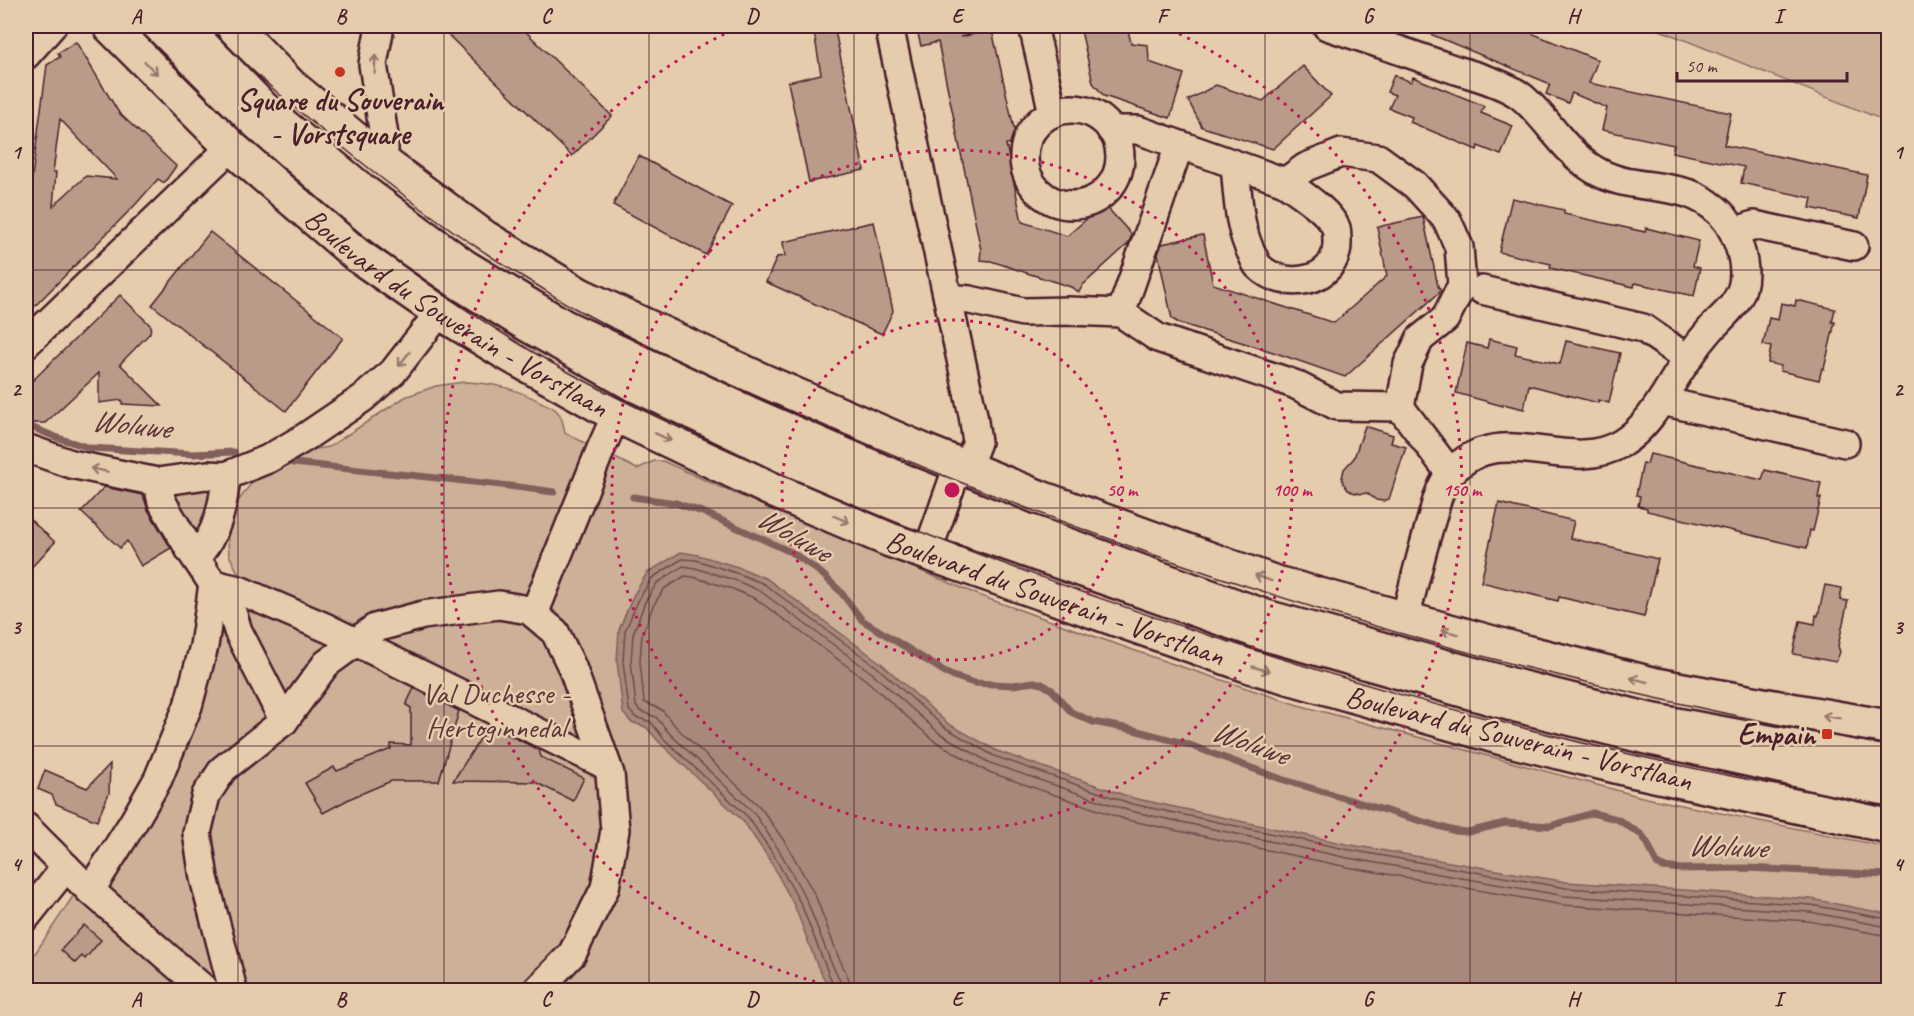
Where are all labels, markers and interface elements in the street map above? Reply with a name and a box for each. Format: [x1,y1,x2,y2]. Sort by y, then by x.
text: A [131,4,143,29]
text: B [336,4,348,29]
text: C [541,4,553,29]
text: D [746,4,760,29]
text: E [952,4,966,29]
text: F [1157,4,1171,29]
text: G [1363,4,1376,29]
text: H [1567,4,1582,29]
text: I [1774,4,1787,29]
scale bar [1677,45,1846,83]
one-way arrow [369,54,381,74]
text: 50 m [1686,55,1719,77]
one-way arrow [143,60,158,75]
marker: Square du Souverain - Vorstsquare [333,65,347,79]
place label: Square du Souverain - Vorstsquare [237,81,446,153]
text: 1 [12,140,23,165]
text: 1 [1894,140,1905,165]
street label: Boulevard du Souverain - Vorstlaan [297,199,616,426]
one-way arrow [397,350,410,366]
text: 2 [12,377,23,402]
text: 2 [1894,377,1905,402]
water label: Woluwe [90,400,177,449]
one-way arrow [654,432,672,444]
one-way arrow [90,464,110,475]
text: 50 m [1107,479,1139,501]
text: 100 m [1273,479,1313,501]
text: 150 m [1443,479,1483,501]
centre of rings [942,480,962,500]
water label: Woluwe [750,497,842,574]
one-way arrow [831,514,849,525]
street label: Boulevard du Souverain - Vorstlaan [881,521,1230,675]
one-way arrow [1254,571,1273,582]
text: 3 [12,615,23,640]
text: 3 [1894,615,1905,640]
one-way arrow [1441,626,1460,637]
one-way arrow [1251,664,1270,675]
park label: Val Duchesse - Hertoginnedal [422,674,571,746]
one-way arrow [1630,674,1649,686]
street label: Boulevard du Souverain - Vorstlaan [1342,677,1697,800]
water label: Woluwe [1206,709,1298,776]
one-way arrow [1821,711,1841,722]
place label: Empain [1738,715,1817,753]
marker: Empain [1820,727,1834,741]
water label: Woluwe [1687,824,1772,868]
text: 4 [12,852,24,877]
text: 4 [1894,852,1906,877]
text: A [131,987,143,1012]
text: B [336,987,348,1012]
text: C [541,987,553,1012]
text: D [746,987,760,1012]
text: E [952,987,966,1012]
text: F [1157,987,1171,1012]
text: G [1363,987,1376,1012]
text: H [1567,987,1582,1012]
text: I [1774,987,1787,1012]

